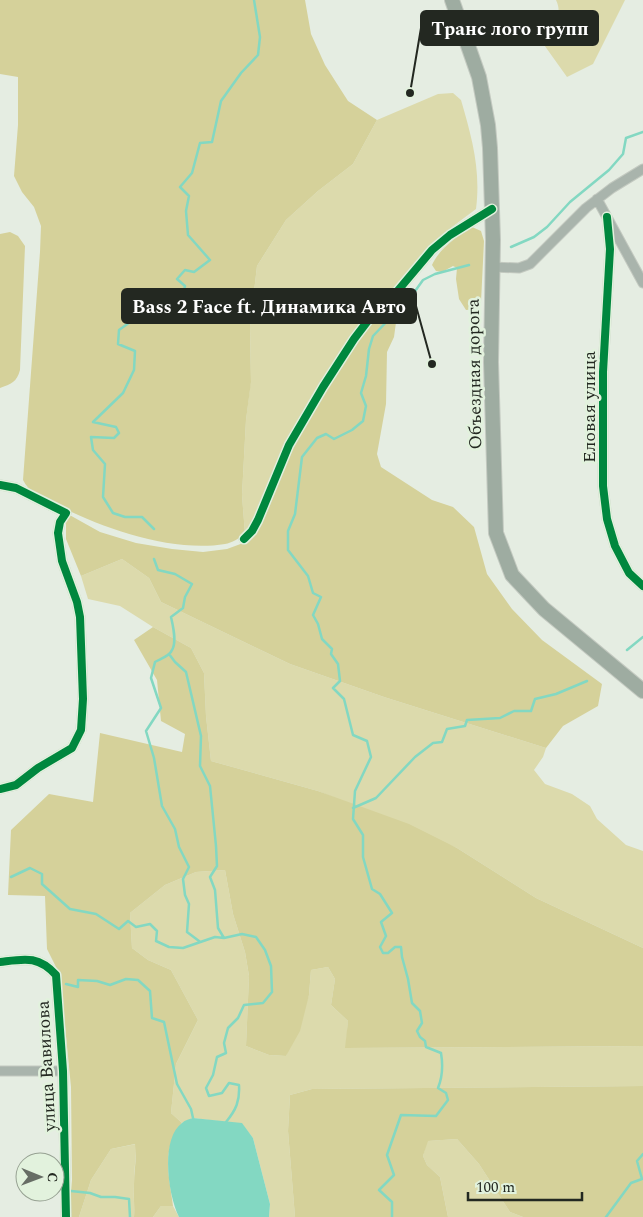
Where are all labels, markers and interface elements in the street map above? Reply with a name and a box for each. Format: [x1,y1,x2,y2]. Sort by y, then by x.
callout: Транс лого групп [421,11,598,45]
text: Транс лого групп [431,15,589,44]
callout: Bass 2 Face ft. Динамика Авто [122,289,416,323]
text: Bass 2 Face ft. Динамика Авто [132,293,406,322]
street label: Объездная дорога [460,298,489,450]
street label: Еловая улица [576,351,603,463]
street label: улица Вавилова [30,1000,63,1133]
north arrow [15,1152,65,1202]
scale bar [468,1170,582,1202]
text: С [42,1172,63,1182]
text: 100 m [476,1176,515,1199]

